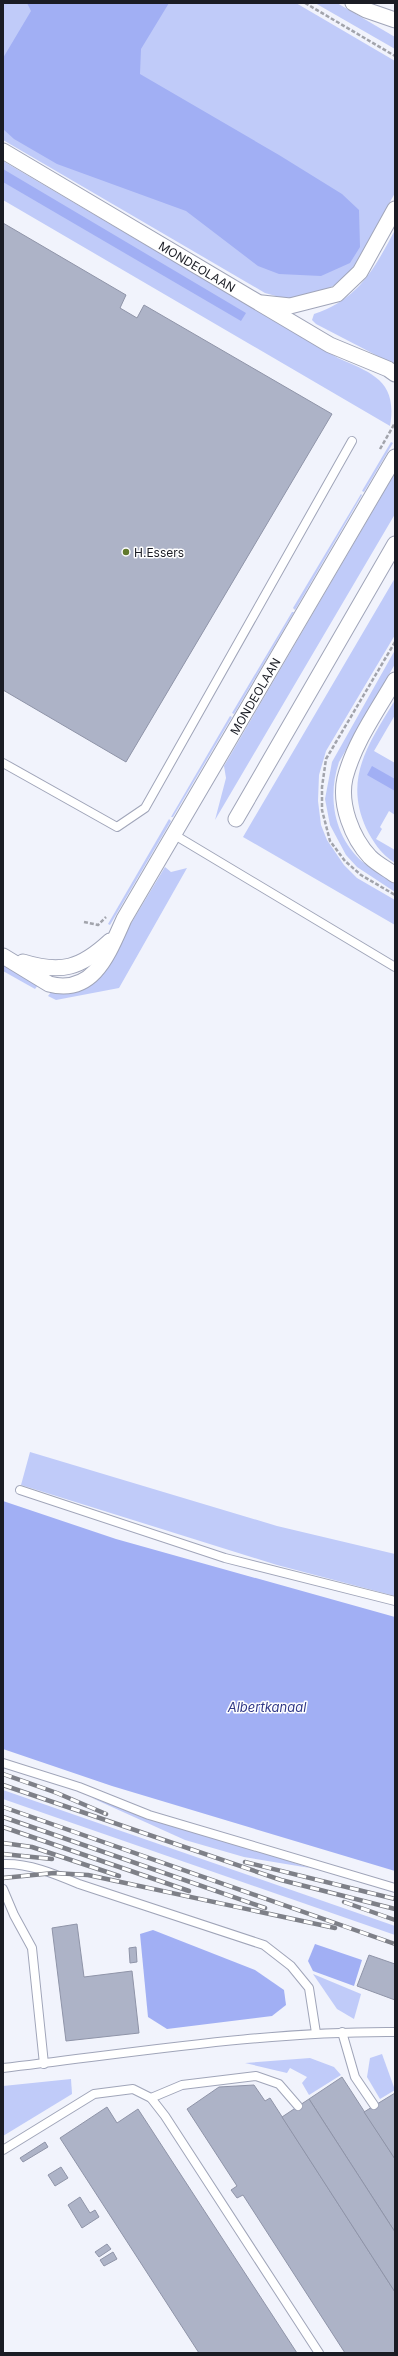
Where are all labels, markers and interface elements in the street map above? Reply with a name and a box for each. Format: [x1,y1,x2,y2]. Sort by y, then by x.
street label: MONDEOLAAN [156,238,238,295]
place label: H.Essers [134,545,184,560]
marker: H.Essers [121,547,131,557]
street label: MONDEOLAAN [226,655,283,737]
water label: Albertkanaal [227,1699,307,1715]

